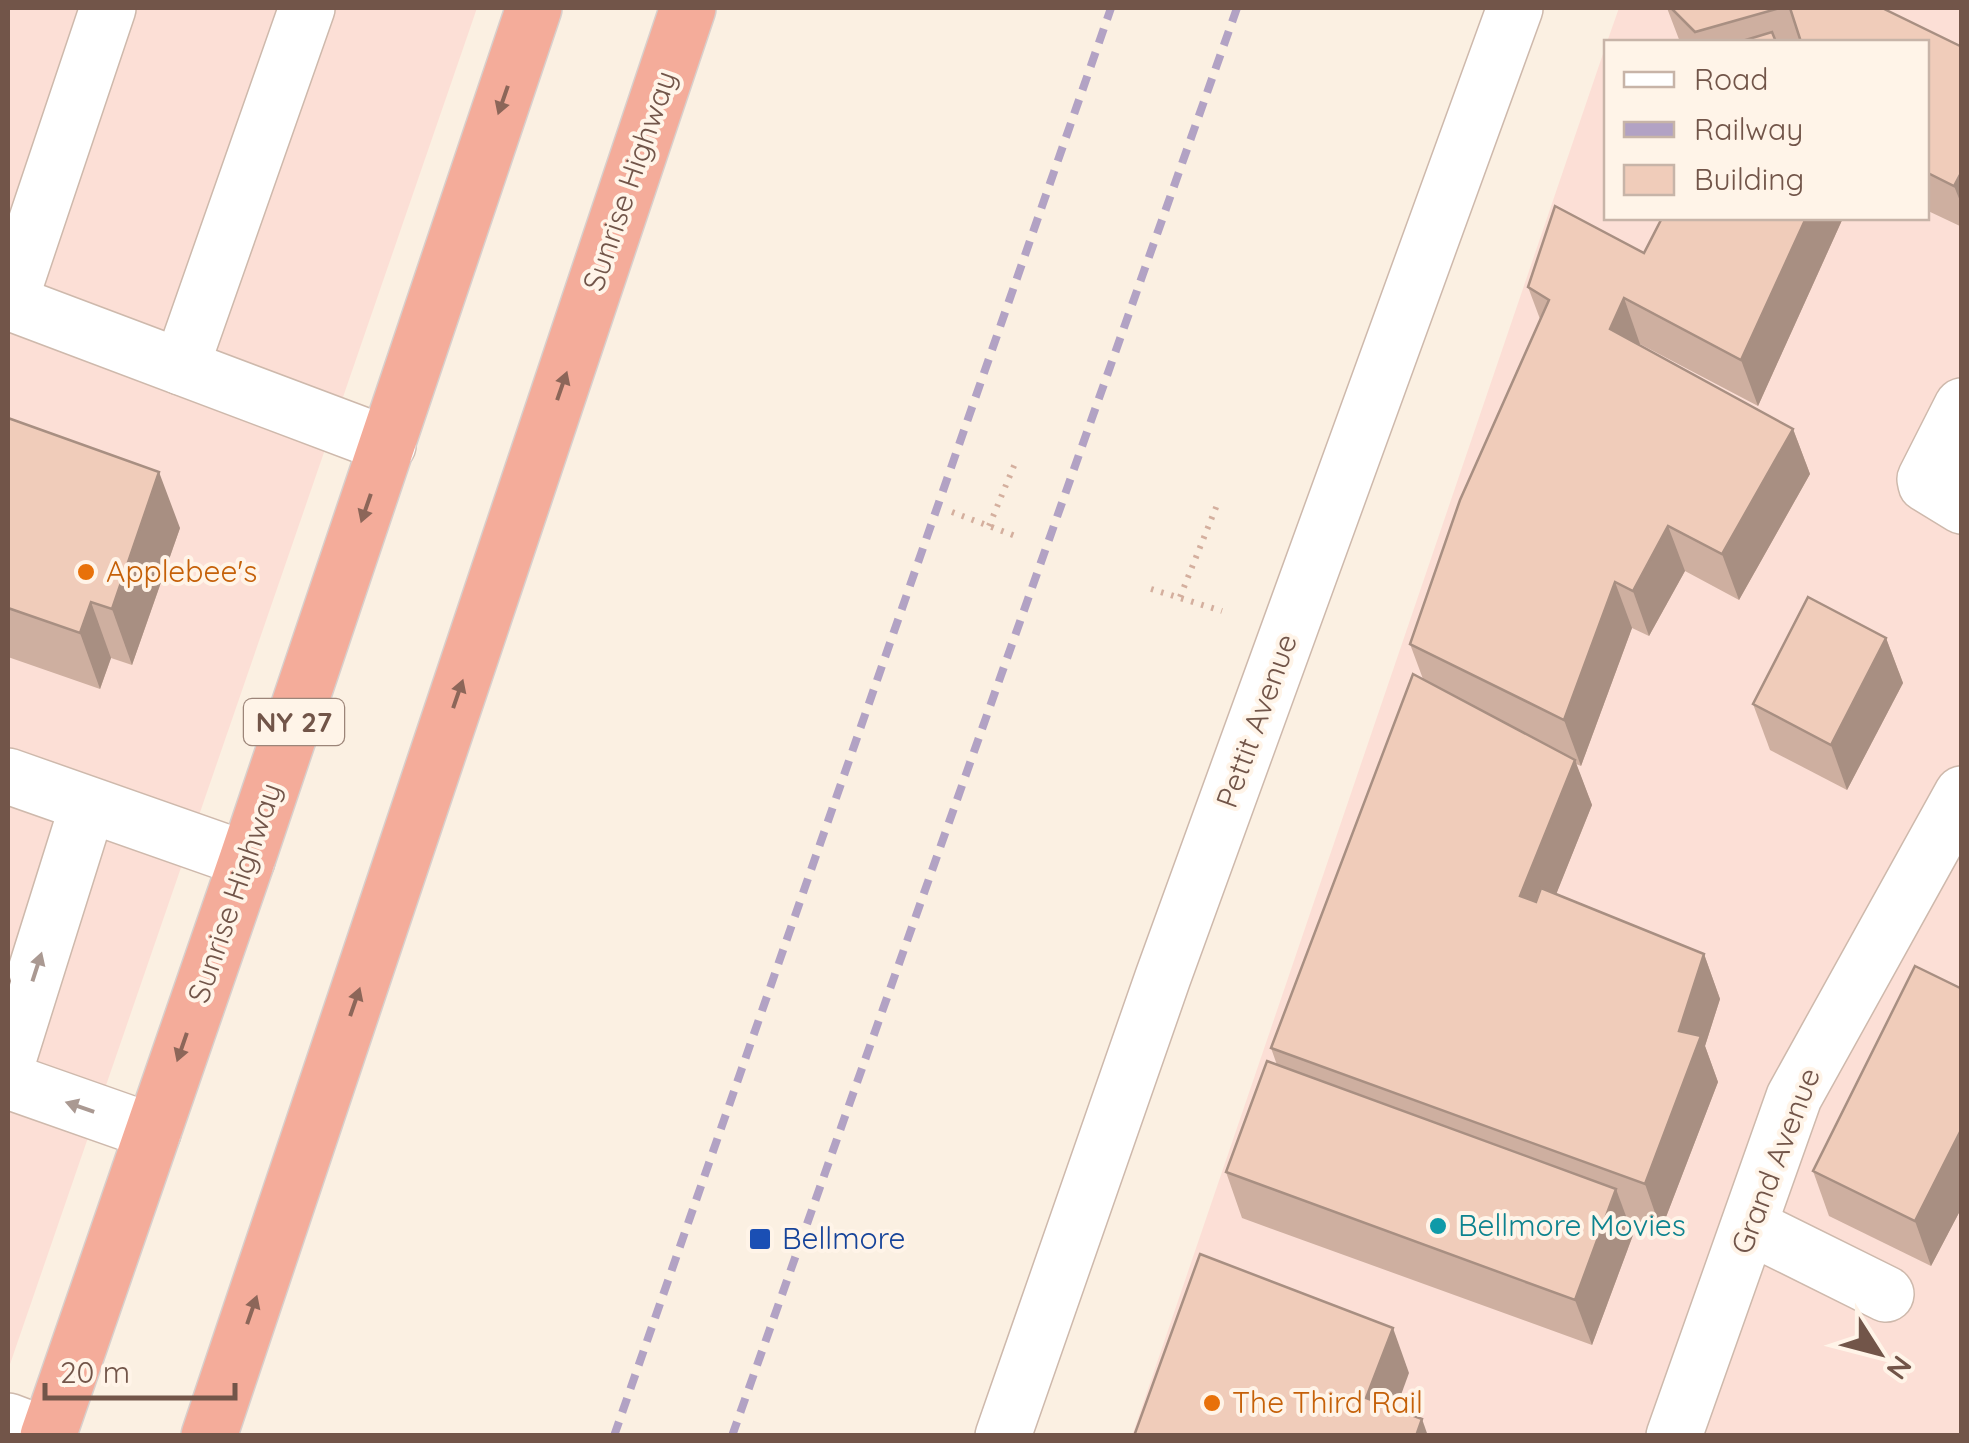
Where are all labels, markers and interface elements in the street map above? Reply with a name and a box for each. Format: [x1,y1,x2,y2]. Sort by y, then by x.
legend [1604,40,1929,220]
text: Road [1694,60,1768,98]
street label: Sunrise Highway [574,66,684,296]
one-way arrow [495,85,510,115]
text: Railway [1694,110,1803,148]
text: Building [1694,160,1804,198]
one-way arrow [555,370,570,400]
one-way arrow [358,493,373,523]
place label: Applebee's [106,552,257,590]
marker: Applebee's [75,561,97,583]
street label: Pettit Avenue [1207,629,1305,813]
one-way arrow [452,678,467,708]
road number: NY 27 [244,699,344,745]
street label: Sunrise Highway [179,778,289,1008]
one-way arrow [30,951,45,982]
one-way arrow [349,987,364,1017]
one-way arrow [174,1032,189,1062]
street label: Grand Avenue [1722,1062,1828,1259]
one-way arrow [65,1098,95,1113]
place label: Bellmore Movies [1458,1206,1686,1244]
marker: Bellmore Movies [1427,1215,1449,1237]
place label: Bellmore [782,1219,906,1257]
marker: Bellmore [747,1226,773,1252]
one-way arrow [245,1295,260,1325]
north arrow [1829,1303,1929,1403]
scale bar [45,1338,235,1400]
text: N [1879,1349,1920,1387]
text: 20 m [60,1353,130,1391]
place label: The Third Rail [1232,1383,1423,1421]
marker: The Third Rail [1201,1392,1223,1414]

